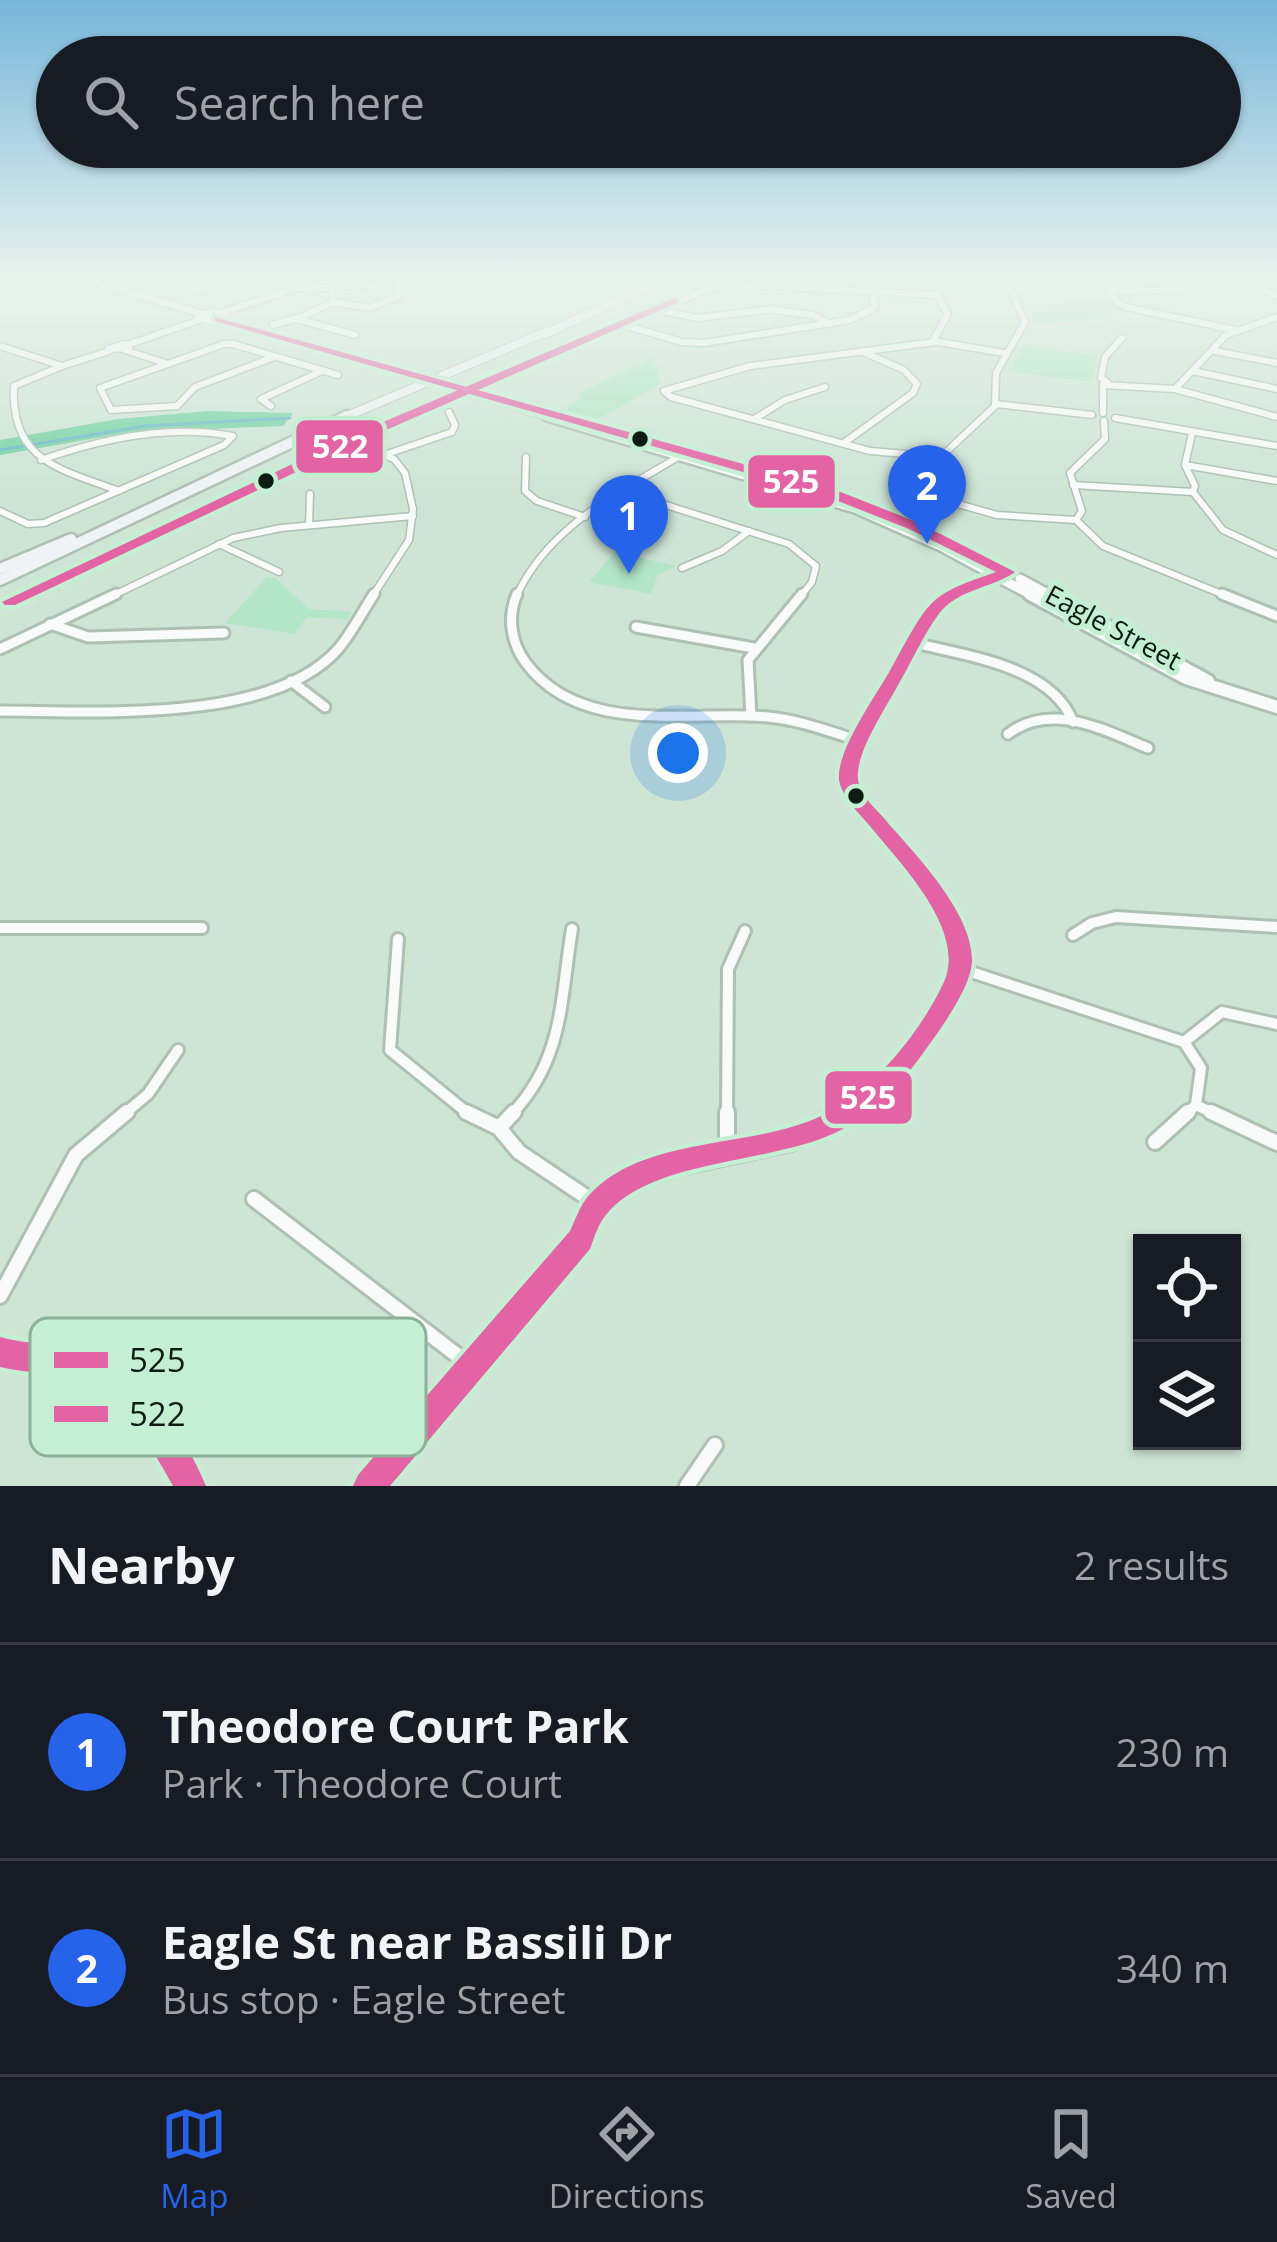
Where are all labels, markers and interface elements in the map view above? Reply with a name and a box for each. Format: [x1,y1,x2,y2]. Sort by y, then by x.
search box [36,36,1241,168]
icon: search [78,69,144,135]
text: Search here [174,72,425,133]
line badge: 522 [294,418,385,475]
text: 522 [312,423,368,468]
unlabelled marker [629,428,651,450]
pin: 2 [888,445,966,544]
line badge: 525 [746,453,837,510]
text: 525 [763,458,819,503]
unlabelled marker [255,470,277,492]
pin: 1 [590,475,668,574]
street label: Eagle Street [1039,575,1188,678]
your location [648,723,708,783]
unlabelled marker [845,785,867,807]
line badge: 525 [823,1069,914,1126]
text: 525 [840,1074,896,1119]
map controls [1133,1234,1241,1450]
button: locate [1133,1234,1241,1342]
legend [30,1318,426,1456]
text: 525 [129,1337,186,1382]
button: layers [1133,1342,1241,1450]
text: 522 [129,1391,186,1436]
text: Nearby [48,1529,235,1599]
text: 2 results [1074,1538,1229,1591]
text: Theodore Court Park [162,1695,629,1756]
text: 1 [76,1725,98,1778]
text: 230 m [1116,1725,1229,1778]
text: Park · Theodore Court [162,1756,562,1809]
text: Eagle St near Bassili Dr [162,1911,672,1972]
text: 2 [76,1941,98,1994]
text: 340 m [1116,1941,1229,1994]
text: Bus stop · Eagle Street [162,1972,565,2025]
tab: Map [160,2101,228,2218]
tab: Directions [549,2101,705,2218]
tab: Saved [1025,2101,1117,2218]

